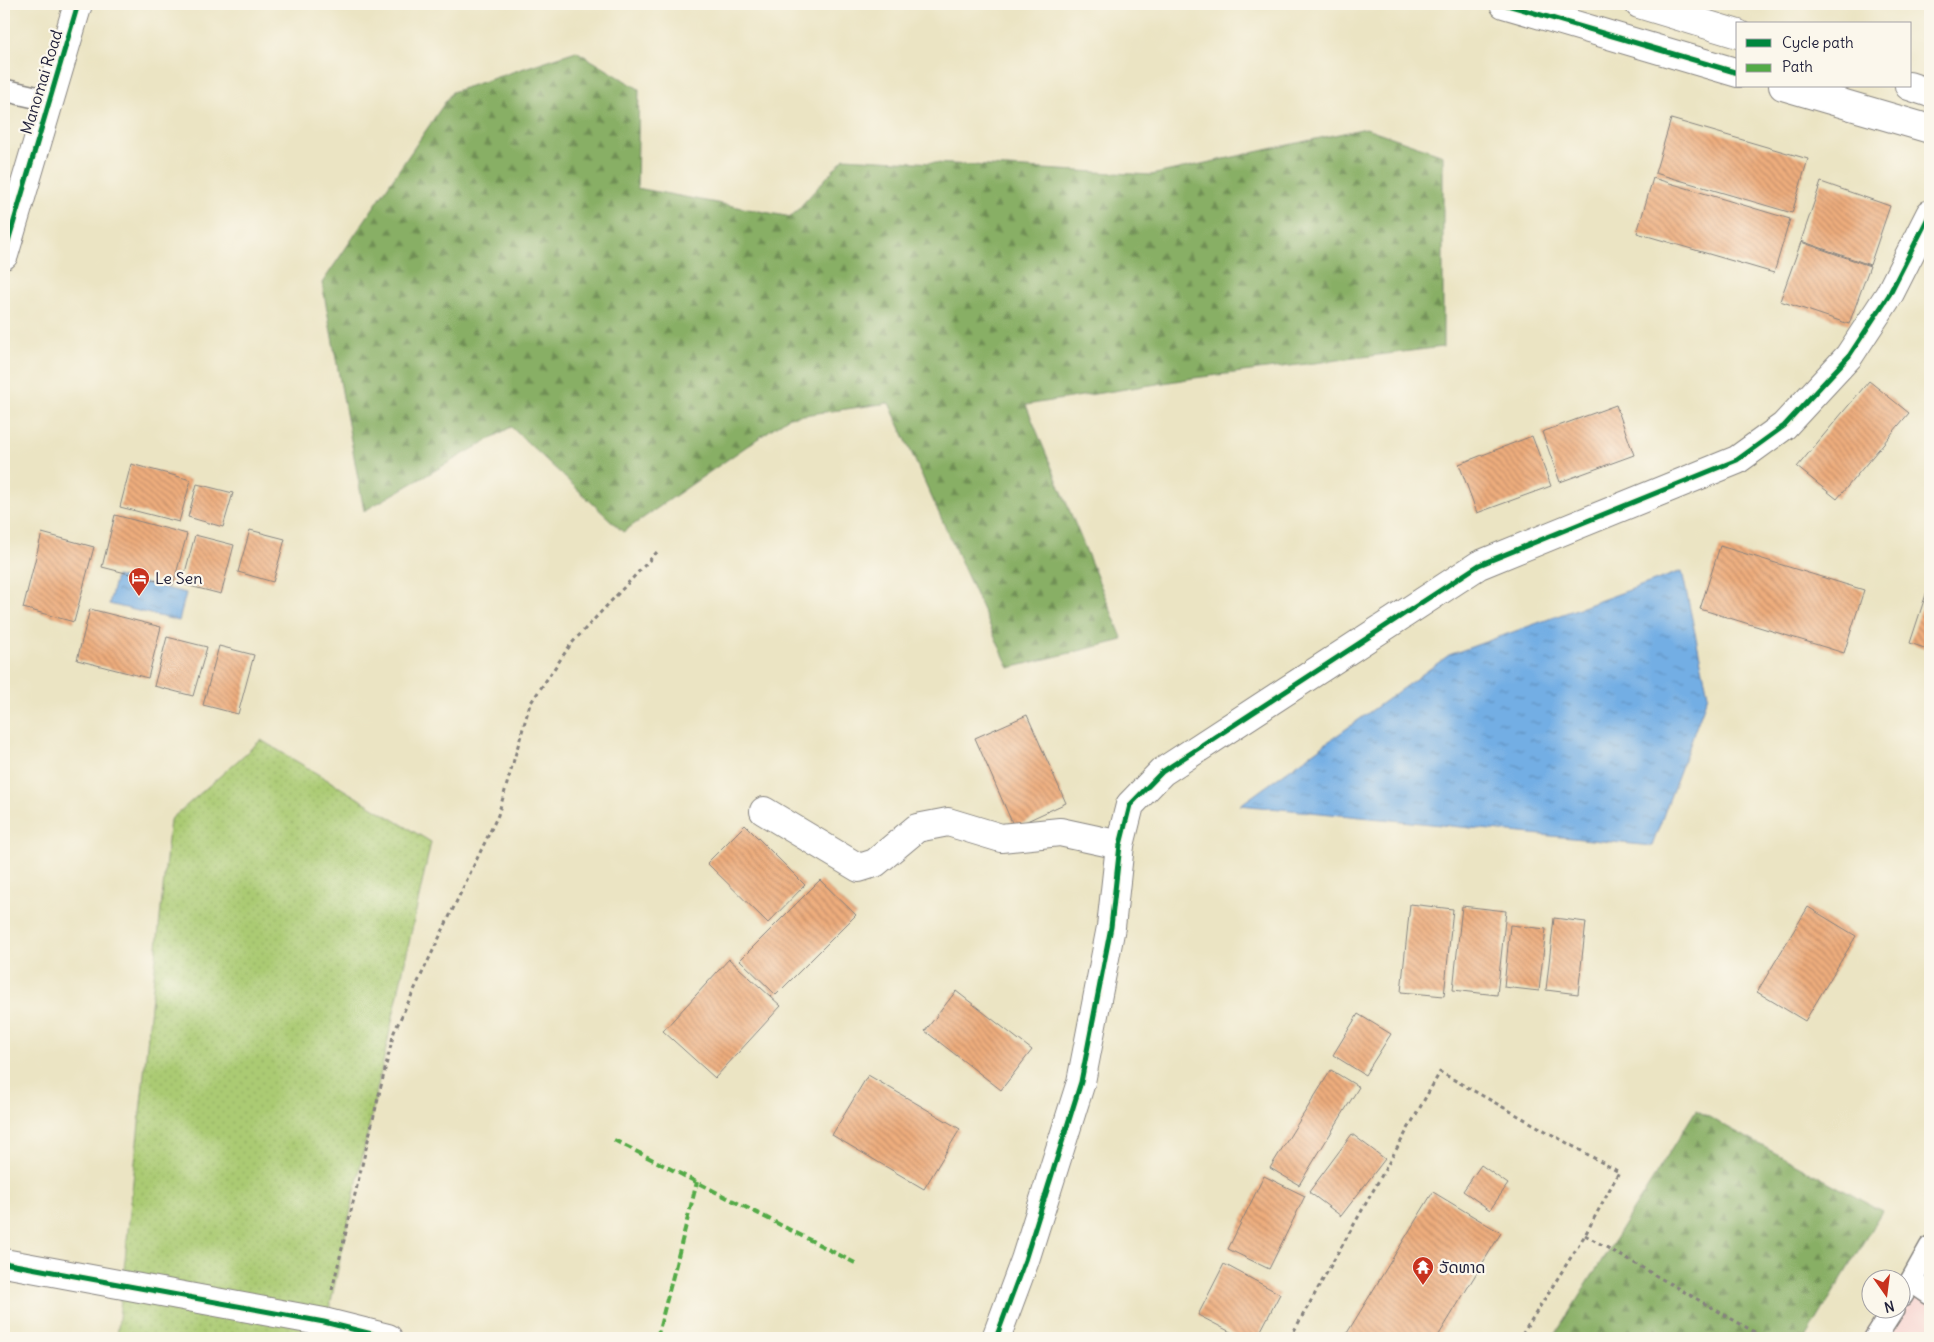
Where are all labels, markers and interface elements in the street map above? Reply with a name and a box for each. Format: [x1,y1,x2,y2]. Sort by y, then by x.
legend [1736,22,1912,88]
street label: Manomai Road [16,27,66,137]
text: Cycle path [1782,33,1854,52]
text: Path [1782,57,1813,76]
hotel icon: Le Sen [127,566,151,597]
place label: Le Sen [155,568,202,588]
temple icon: ວັດທາດ [1411,1255,1435,1286]
place label: ວັດທາດ [1439,1257,1486,1277]
north arrow [1862,1270,1912,1320]
text: N [1882,1297,1896,1317]

